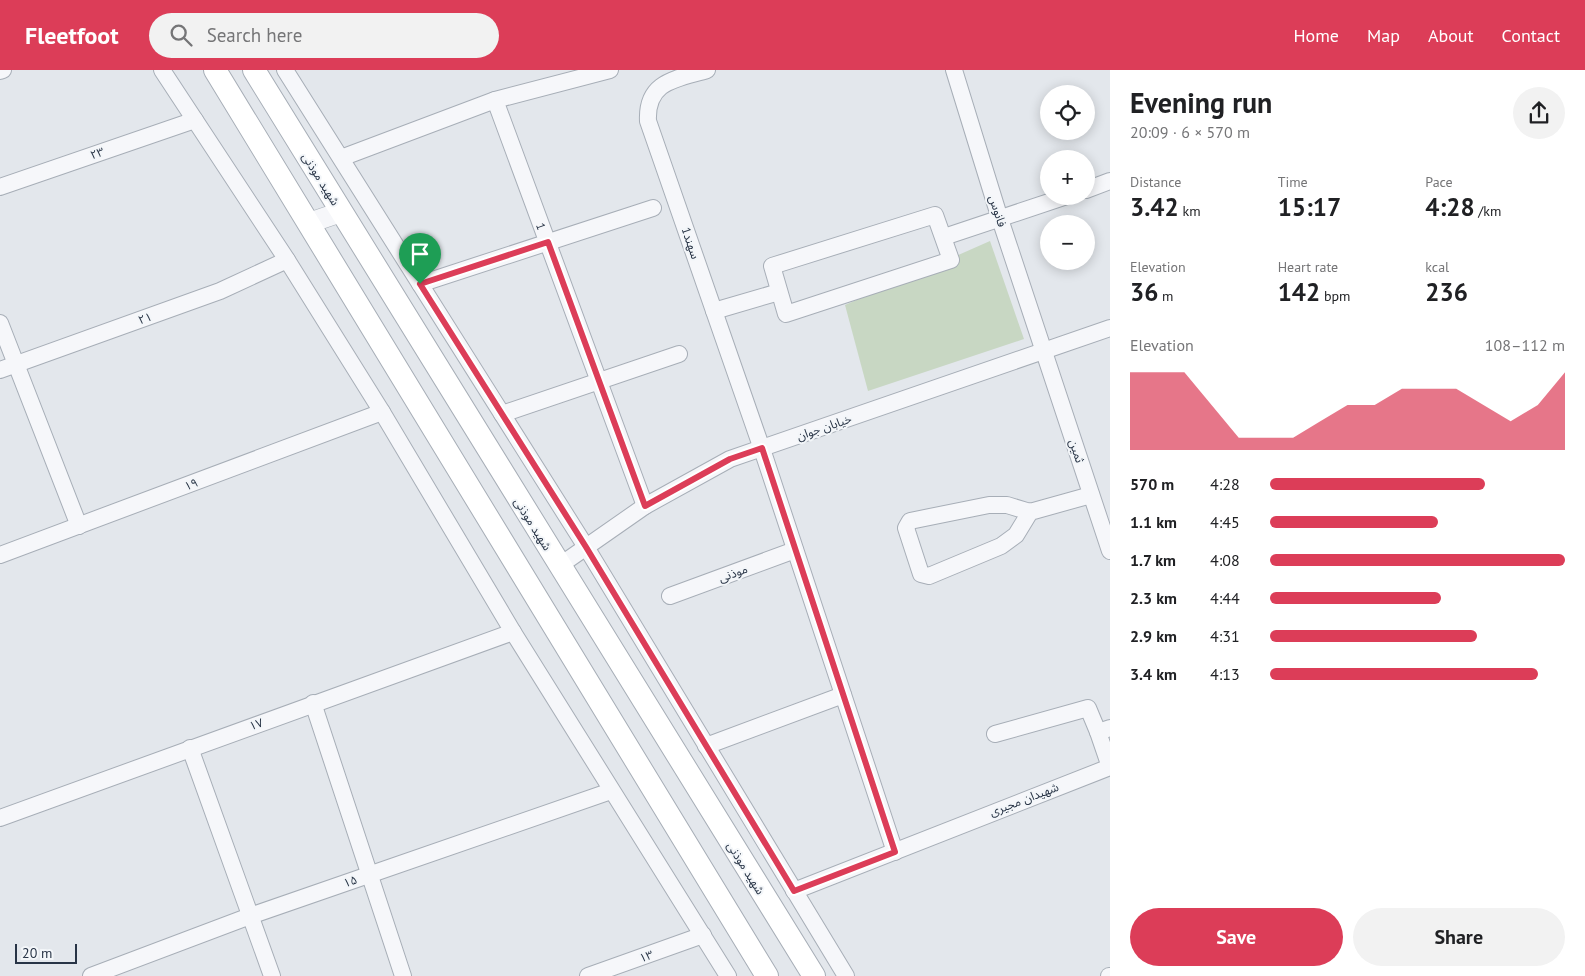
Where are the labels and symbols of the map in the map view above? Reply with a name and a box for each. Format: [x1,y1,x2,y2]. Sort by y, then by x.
street label: ۲۳ [88,144,106,162]
street label: شهید موذنی [299,150,343,208]
street label: فانوس [986,193,1010,229]
street label: 1 [533,220,550,232]
street label: 1سهند [679,225,703,261]
pin [399,233,441,284]
street label: ۲۱ [136,309,154,327]
street label: خیابان جوان [795,411,853,443]
street label: ثمین [1066,437,1088,465]
street label: ۱۹ [182,475,200,493]
street label: شهید موذنی [511,495,555,553]
street label: موذنی [716,561,750,585]
street label: ۱۷ [247,715,265,733]
street label: شهیدان مجیری [987,779,1061,819]
street label: شهید موذنی [724,839,768,897]
street label: ۱۵ [341,872,359,890]
scale bar [15,941,78,964]
street label: ۱۳ [637,947,655,965]

